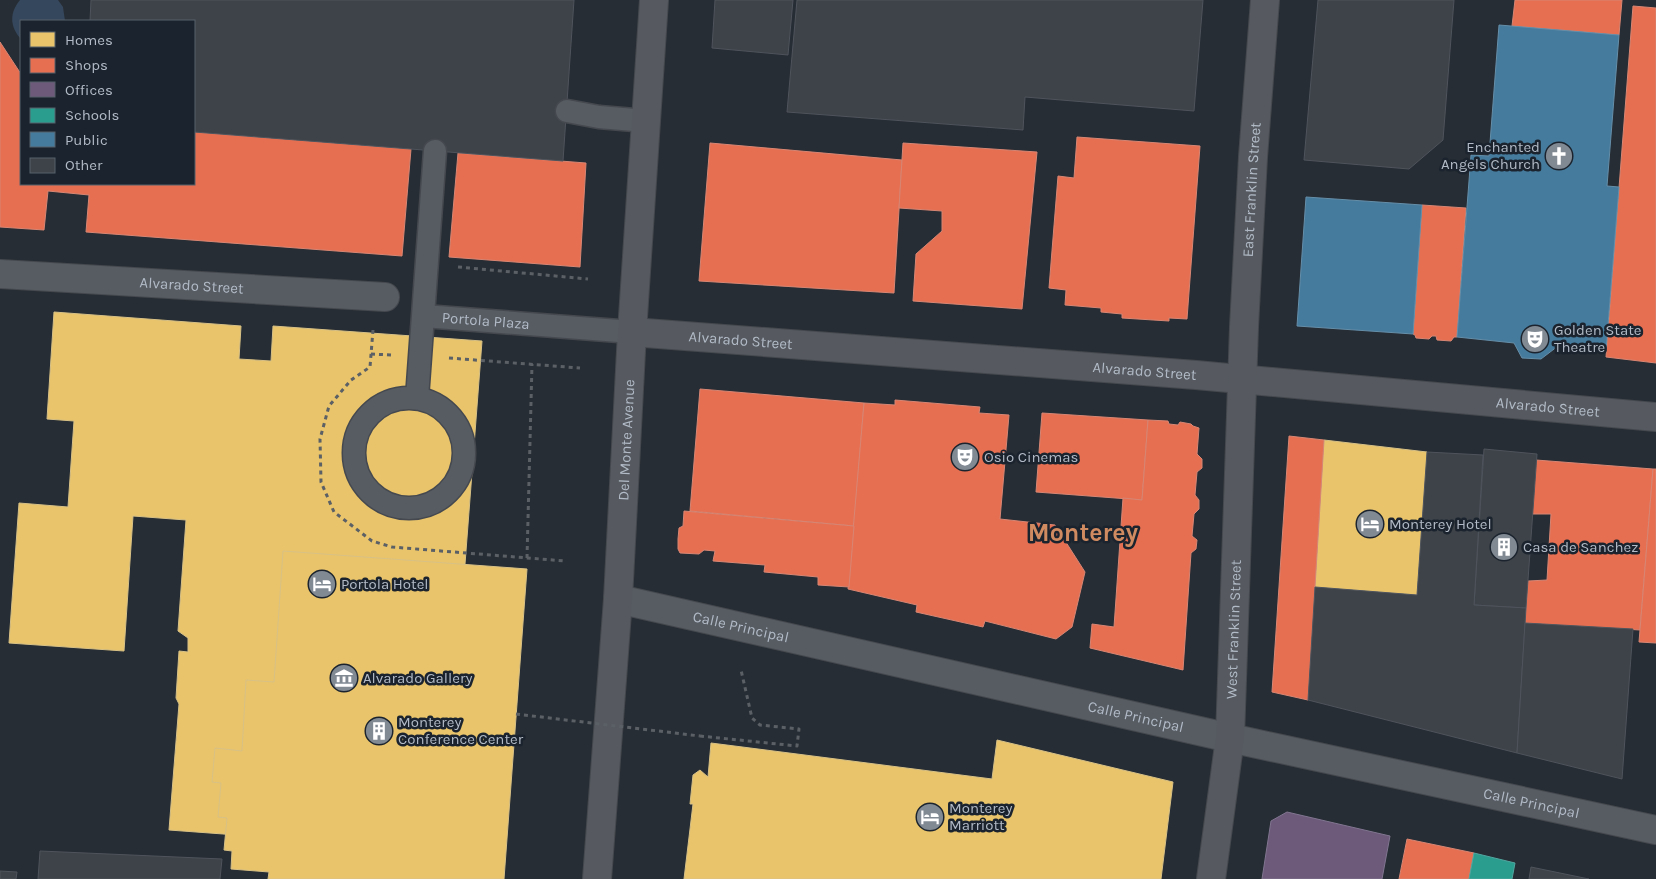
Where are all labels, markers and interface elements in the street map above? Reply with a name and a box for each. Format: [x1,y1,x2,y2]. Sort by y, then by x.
legend [20,20,195,185]
text: Homes [65,31,113,49]
text: Shops [65,56,108,74]
text: Offices [65,81,113,99]
text: Schools [65,106,119,124]
street label: East Franklin Street [1239,121,1265,258]
text: Public [65,131,108,149]
place label: Enchanted Angels Church [1441,138,1540,173]
church icon: Enchanted Angels Church [1544,141,1574,171]
text: Other [65,156,103,174]
street label: Alvarado Street [139,273,245,298]
street label: Portola Plaza [441,308,530,333]
place label: Golden State Theatre [1554,321,1642,356]
theatre icon: Golden State Theatre [1520,324,1550,354]
street label: Alvarado Street [688,327,794,353]
street label: Alvarado Street [1092,358,1198,384]
street label: Del Monte Avenue [614,379,639,501]
street label: Alvarado Street [1495,393,1601,421]
theatre icon: Osio Cinemas [950,442,980,472]
place label: Osio Cinemas [984,448,1078,466]
hotel icon: Monterey Hotel [1355,509,1385,539]
place label: Monterey Hotel [1389,515,1492,533]
district label: Monterey [1028,518,1139,547]
building icon: Casa de Sanchez [1489,532,1519,562]
place label: Casa de Sanchez [1523,538,1638,556]
street label: West Franklin Street [1222,559,1245,699]
hotel icon: Portola Hotel [307,569,337,599]
place label: Portola Hotel [341,575,429,593]
street label: Calle Principal [691,607,791,647]
museum icon: Alvarado Gallery [329,663,359,693]
place label: Alvarado Gallery [363,669,472,687]
street label: Calle Principal [1086,697,1186,736]
place label: Monterey Conference Center [398,713,524,748]
building icon: Monterey Conference Center [364,716,394,746]
street label: Calle Principal [1482,784,1581,822]
place label: Monterey Marriott [949,799,1012,834]
hotel icon: Monterey Marriott [915,802,945,832]

